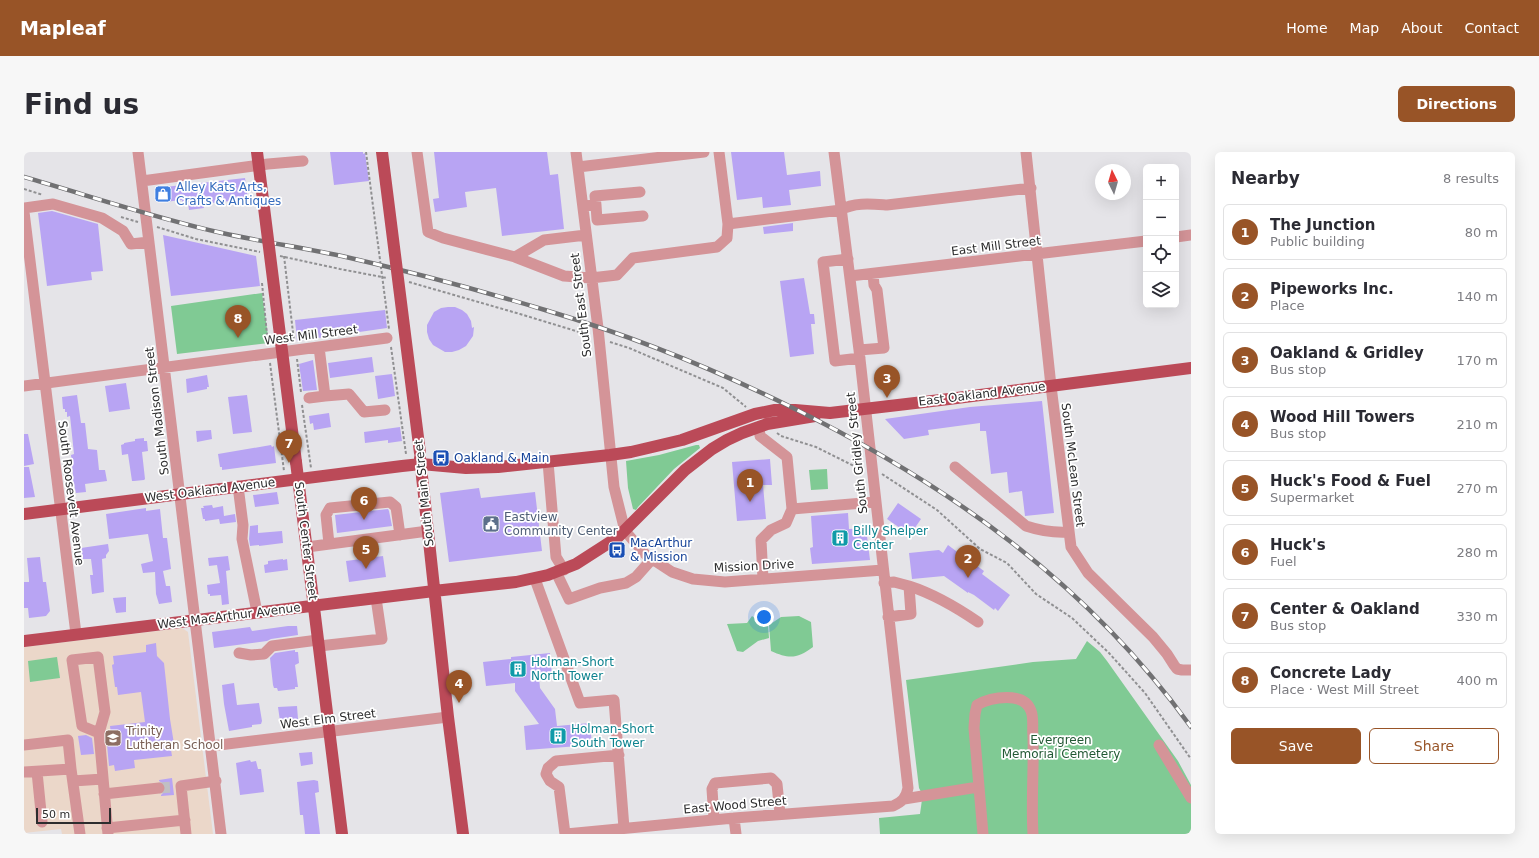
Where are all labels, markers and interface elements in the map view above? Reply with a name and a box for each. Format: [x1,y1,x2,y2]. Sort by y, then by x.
text: Mapleaf [20,17,106,39]
text: Home [1286,20,1328,36]
text: Map [1350,20,1379,36]
text: About [1401,20,1443,36]
text: Contact [1465,20,1519,36]
button: Directions [1398,86,1515,122]
text: Find us [24,88,139,121]
north arrow [1095,164,1131,200]
map controls [1143,164,1179,308]
button: + [1143,164,1179,200]
text: Nearby [1231,168,1300,188]
text: 8 results [1443,171,1499,186]
place label: Alley Kats Arts, Crafts & Antiques [176,180,281,208]
shop icon: Alley Kats Arts, Crafts & Antiques [153,184,173,204]
button: − [1143,200,1179,236]
text: The Junction [1270,216,1375,234]
text: 1 [1240,225,1250,240]
text: 80 m [1465,225,1498,240]
street label: East Mill Street [950,234,1042,258]
text: Public building [1270,234,1365,249]
button: locate [1143,236,1179,272]
street label: South East Street [568,252,594,358]
button: layers [1143,272,1179,308]
text: Pipeworks Inc. [1270,280,1394,298]
text: 2 [1240,289,1250,304]
text: 140 m [1456,289,1498,304]
text: Place [1270,298,1305,313]
pin: 8 [225,305,251,338]
street label: West Mill Street [264,322,359,348]
text: Oakland & Gridley [1270,344,1424,362]
street label: South Madison Street [142,346,172,476]
text: 3 [1240,353,1250,368]
text: 170 m [1456,353,1498,368]
text: Bus stop [1270,362,1326,377]
pin: 3 [874,365,900,398]
street label: East Oakland Avenue [918,379,1046,409]
street label: South Gridley Street [844,391,870,514]
street label: South McLean Street [1058,402,1088,528]
text: Wood Hill Towers [1270,408,1415,426]
text: 4 [1240,417,1250,432]
text: 210 m [1456,417,1498,432]
street label: South Roosevelt Avenue [55,420,87,566]
text: Bus stop [1270,426,1326,441]
pin: 7 [276,430,302,463]
street label: South Main Street [411,438,437,547]
bus stop icon: Oakland & Main [431,448,451,468]
place label: Oakland & Main [454,451,549,465]
pin: 1 [737,469,763,502]
text: Huck's Food & Fuel [1270,472,1431,490]
street label: West Oakland Avenue [144,475,276,505]
street label: South Center Street [292,481,320,601]
text: 5 [1240,481,1250,496]
text: 270 m [1456,481,1498,496]
pin: 6 [351,487,377,520]
text: Supermarket [1270,490,1354,505]
place label: Eastview Community Center [504,510,618,538]
public building icon: Eastview Community Center [481,514,501,534]
place label: Billy Shelper Center [853,524,928,552]
building icon: Billy Shelper Center [830,528,850,548]
pin: 5 [353,536,379,569]
place label: MacArthur & Mission [630,536,692,564]
text: Huck's [1270,536,1326,554]
bus stop icon: MacArthur & Mission [607,540,627,560]
pin: 2 [955,545,981,578]
text: 6 [1240,545,1250,560]
text: 280 m [1456,545,1498,560]
text: Fuel [1270,554,1297,569]
street label: Mission Drive [714,557,794,575]
street label: West MacArthur Avenue [157,600,301,632]
text: Center & Oakland [1270,600,1420,618]
your location [754,607,774,627]
text: 7 [1240,609,1250,624]
text: 330 m [1456,609,1498,624]
text: Bus stop [1270,618,1326,633]
place label: Holman-Short North Tower [531,655,614,683]
building icon: Holman-Short North Tower [508,659,528,679]
text: Concrete Lady [1270,664,1391,682]
pin: 4 [446,670,472,703]
text: 8 [1240,673,1250,688]
text: 400 m [1456,673,1498,688]
text: Place · West Mill Street [1270,682,1419,697]
street label: West Elm Street [279,706,377,732]
place label: Holman-Short South Tower [571,722,654,750]
place label: Trinity Lutheran School [125,724,223,752]
building icon: Holman-Short South Tower [548,726,568,746]
school or university icon: Trinity Lutheran School [103,728,123,748]
button: Save [1231,728,1361,764]
button: Share [1369,728,1499,764]
park label: Evergreen Memorial Cemetery [1002,733,1120,761]
street label: East Wood Street [683,793,787,816]
scale bar [36,806,111,825]
text: 50 m [42,808,70,821]

